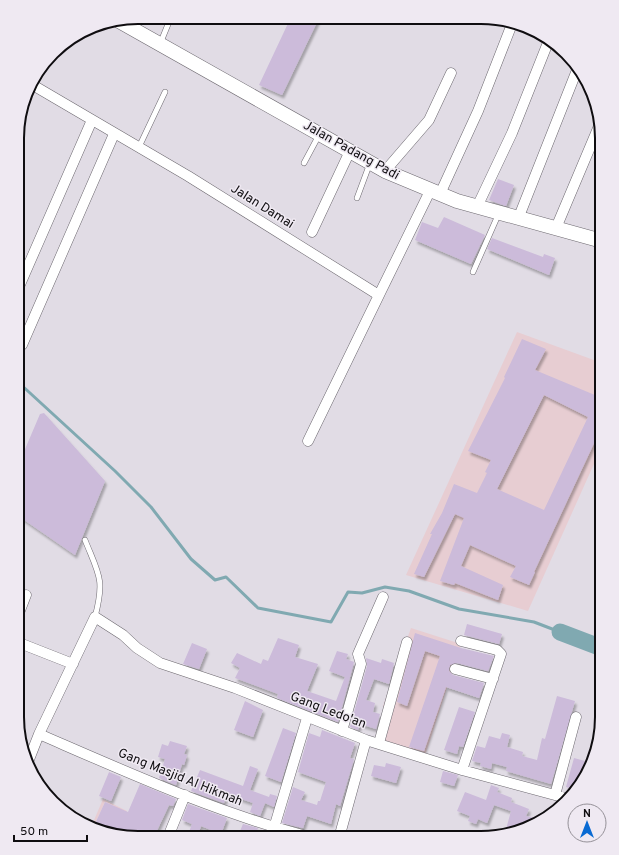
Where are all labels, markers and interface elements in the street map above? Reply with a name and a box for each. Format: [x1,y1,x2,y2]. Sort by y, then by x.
street label: Jalan Padang Padi [300,118,402,184]
street label: Jalan Damai [227,181,297,233]
street label: Gang Ledo'an [288,689,368,733]
street label: Gang Masjid Al Hikmah [115,746,245,810]
north arrow [567,803,607,843]
text: N [583,807,591,821]
scale bar [14,817,87,843]
text: 50 m [20,824,48,840]

